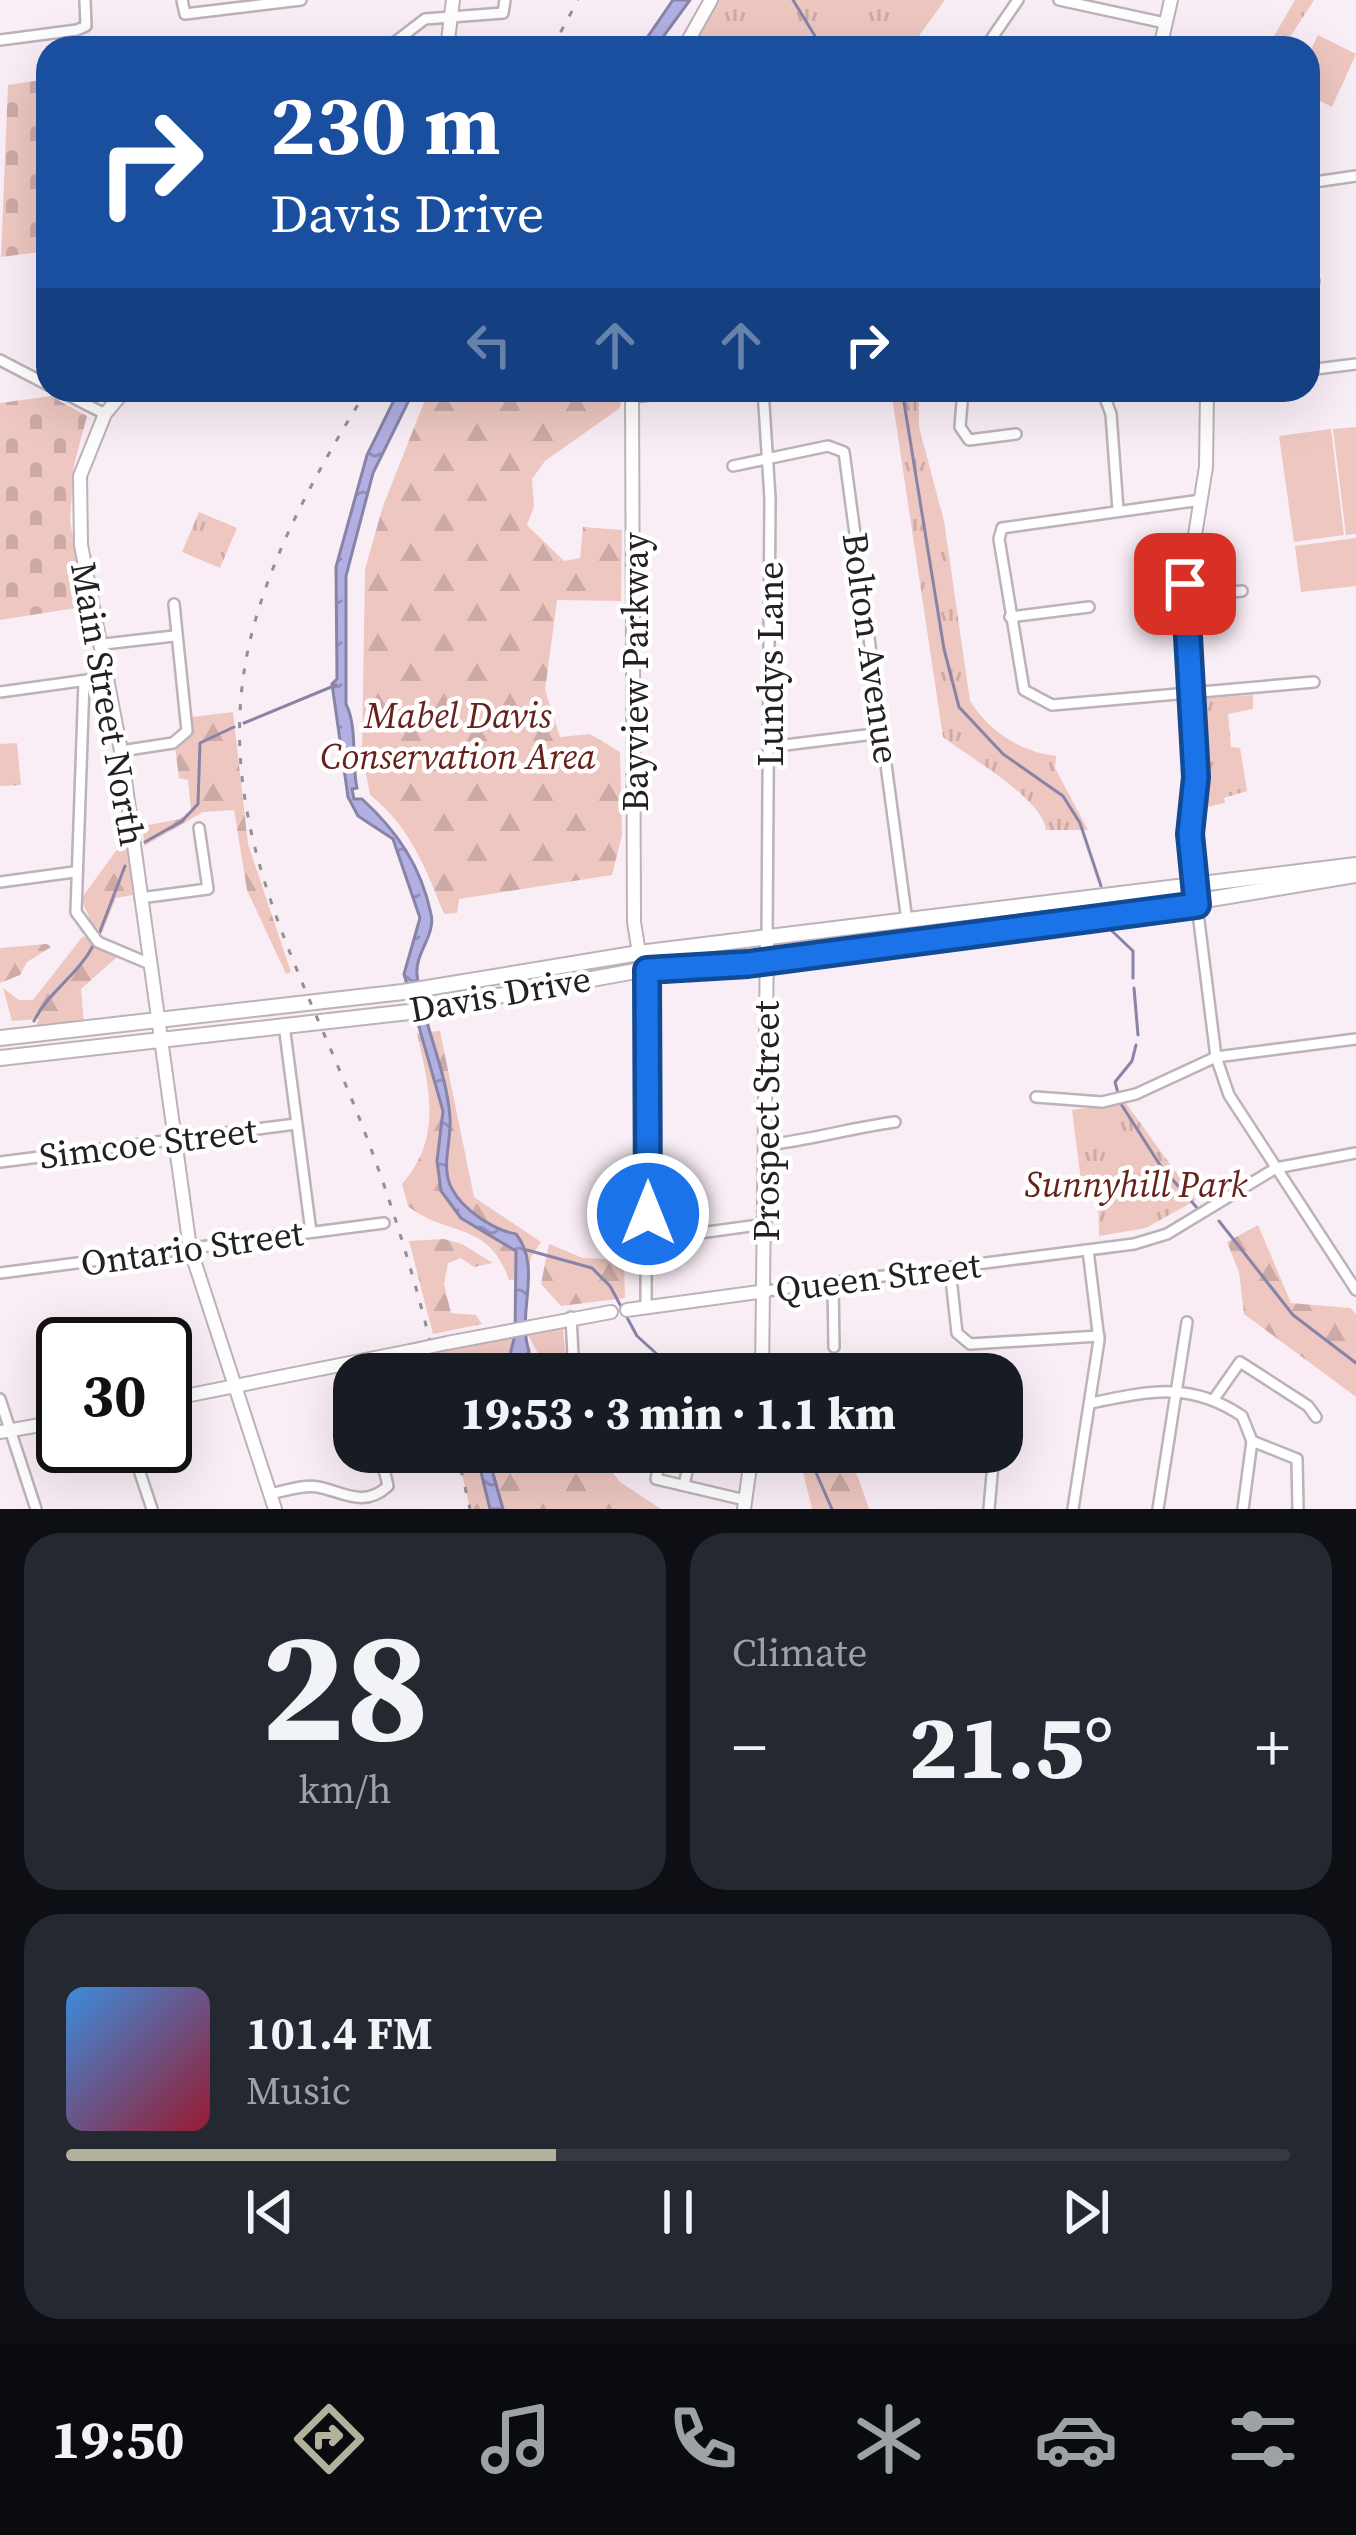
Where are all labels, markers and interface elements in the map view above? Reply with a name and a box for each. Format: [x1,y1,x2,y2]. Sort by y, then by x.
text: 230 m [270,67,501,182]
icon: right [72,84,228,240]
text: Davis Drive [270,176,544,250]
icon: left [456,312,522,378]
icon: ahead [582,312,648,378]
icon: ahead [708,312,774,378]
icon: right [834,312,900,378]
street label: Bolton Avenue [831,529,911,767]
street label: Bayview Parkway [611,532,660,812]
pin [1134,533,1236,635]
icon: arrive [1152,551,1218,617]
street label: Main Street North [59,558,157,850]
street label: Lundys Lane [746,561,795,767]
park label: Mabel Davis Conservation Area [320,691,596,781]
street label: Davis Drive [406,954,594,1034]
street label: Prospect Street [742,1000,791,1241]
street label: Simcoe Street [36,1105,260,1181]
position arrow [585,1151,711,1277]
park label: Sunnyhill Park [1024,1160,1249,1209]
street label: Ontario Street [78,1208,307,1288]
street label: Queen Street [773,1240,984,1314]
speed limit sign: 30 [36,1317,192,1473]
text: 19:53 · 3 min · 1.1 km [460,1382,896,1444]
text: 28 [260,1578,430,1792]
text: Climate [732,1626,867,1679]
text: 21.5° [908,1685,1114,1808]
text: − [732,1702,767,1792]
text: + [1255,1702,1290,1792]
text: km/h [299,1763,391,1816]
text: 101.4 FM [246,2002,433,2064]
text: Music [246,2064,351,2117]
icon: previous [237,2179,303,2245]
icon: pause [645,2179,711,2245]
icon: next [1053,2179,1119,2245]
icon: directions [287,2397,371,2481]
icon: music [474,2397,558,2481]
icon: phone [661,2397,745,2481]
icon: climate [847,2397,931,2481]
icon: car [1034,2397,1118,2481]
icon: filters [1221,2397,1305,2481]
text: 19:50 [51,2402,185,2476]

